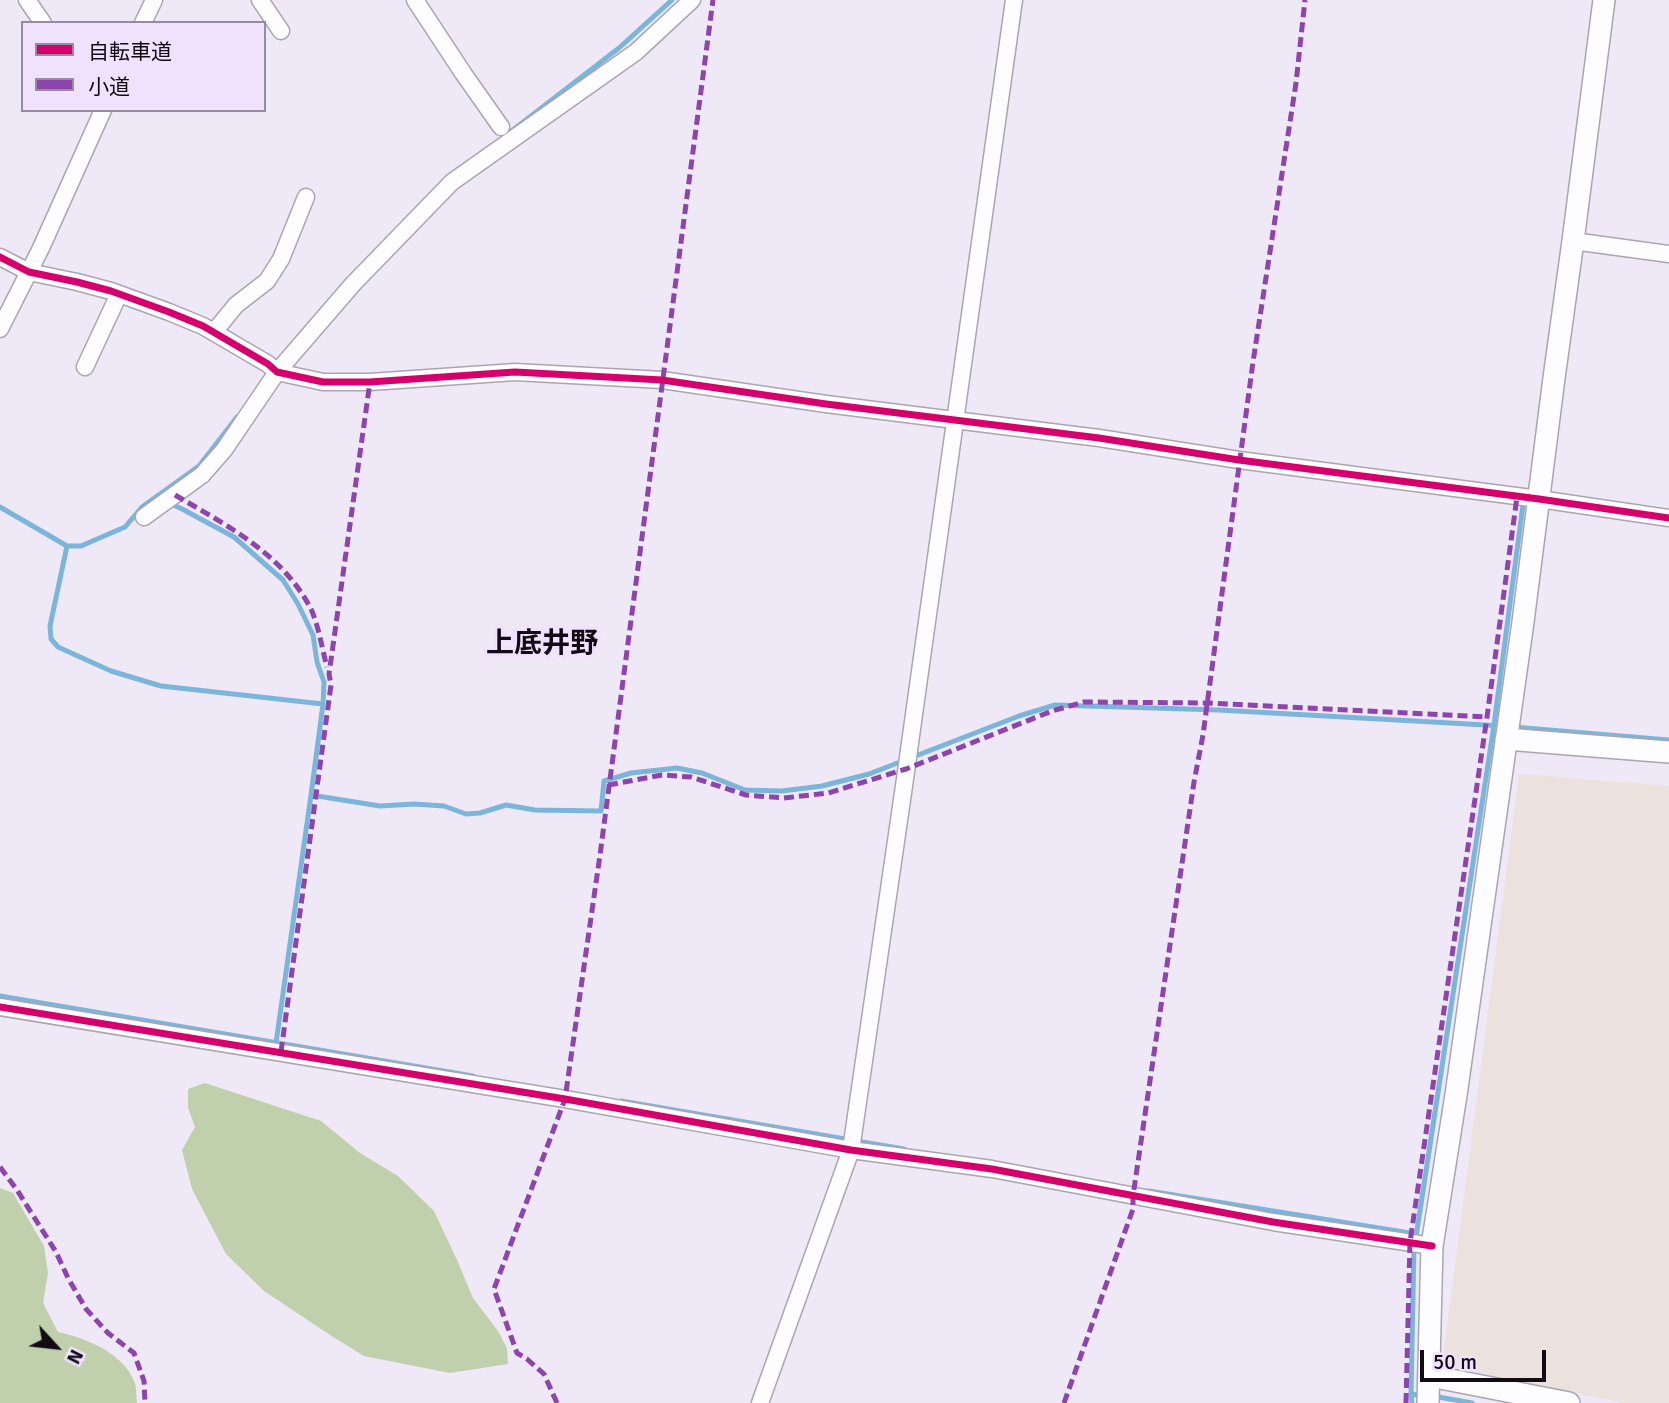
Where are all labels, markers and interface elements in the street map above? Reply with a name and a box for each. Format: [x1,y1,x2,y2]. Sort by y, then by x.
legend [21,21,266,112]
text: 自転車道 [88,39,172,65]
text: 小道 [88,74,130,100]
district label: 上底井野 [486,628,598,662]
north arrow [21,1312,91,1382]
scale bar [1424,1336,1550,1380]
text: N [61,1345,88,1368]
text: 50 m [1433,1349,1477,1375]

